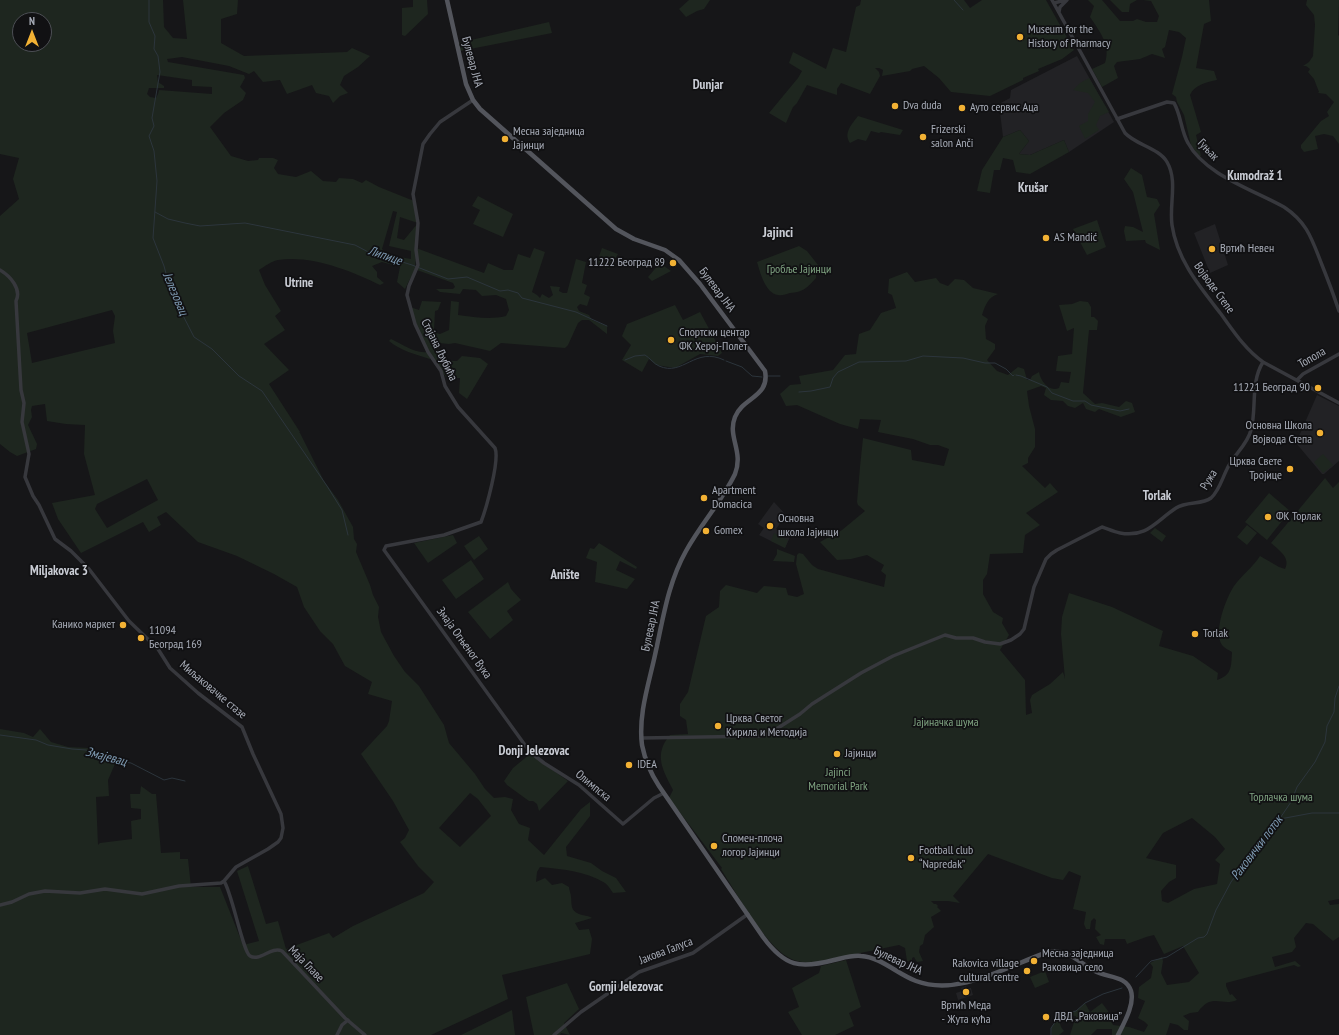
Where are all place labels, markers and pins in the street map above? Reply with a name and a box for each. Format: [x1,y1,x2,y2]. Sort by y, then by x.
place label: Museum for the History of Pharmacy [1028,23,1111,51]
marker: Museum for the History of Pharmacy [1015,32,1025,42]
place label: Dva duda [903,99,942,113]
marker: Dva duda [890,101,900,111]
place label: Ауто сервис Аца [970,101,1038,115]
marker: Ауто сервис Аца [957,103,967,113]
place label: Frizerski salon Anči [931,123,973,151]
place label: Месна заједница Јајинци [513,125,585,153]
marker: Frizerski salon Anči [918,132,928,142]
marker: Месна заједница Јајинци [500,134,510,144]
place label: AS Mandić [1054,231,1097,245]
marker: AS Mandić [1041,233,1051,243]
place label: Вртић Невен [1220,242,1274,256]
marker: Вртић Невен [1207,244,1217,254]
place label: 11222 Београд 89 [588,256,665,270]
marker: 11222 Београд 89 [668,258,678,268]
place label: Спортски центар ФК Херој-Полет [679,326,750,354]
marker: Спортски центар ФК Херој-Полет [666,335,676,345]
place label: 11221 Београд 90 [1233,381,1310,395]
marker: 11221 Београд 90 [1313,383,1323,393]
place label: Основна Школа Војвода Степа [1246,419,1312,447]
marker: Основна Школа Војвода Степа [1315,428,1325,438]
place label: Црква Свете Тројице [1229,455,1282,483]
marker: Црква Свете Тројице [1285,464,1295,474]
place label: Apartment Domacica [712,484,756,512]
marker: Apartment Domacica [699,493,709,503]
place label: ФК Торлак [1276,510,1321,524]
place label: Основна школа Јајинци [778,512,838,540]
marker: ФК Торлак [1263,512,1273,522]
marker: Основна школа Јајинци [765,521,775,531]
place label: Gomex [714,524,743,538]
marker: Gomex [701,526,711,536]
place label: Канико маркет [52,618,115,632]
marker: Канико маркет [118,620,128,630]
place label: 11094 Београд 169 [149,624,202,652]
place label: Torlak [1203,627,1228,641]
marker: Torlak [1190,629,1200,639]
marker: 11094 Београд 169 [136,633,146,643]
place label: Црква Светог Кирила и Методија [726,712,807,740]
marker: Црква Светог Кирила и Методија [713,721,723,731]
place label: Јајинци [845,747,876,761]
marker: Јајинци [832,749,842,759]
place label: IDEA [637,758,657,772]
marker: IDEA [624,760,634,770]
place label: Спомен-плоча логор Јајинци [722,832,783,860]
marker: Спомен-плоча логор Јајинци [709,841,719,851]
place label: Football club “Napredak” [919,844,973,872]
marker: Football club “Napredak” [906,853,916,863]
place label: Месна заједница Раковица село [1042,947,1114,975]
marker: Месна заједница Раковица село [1029,956,1039,966]
place label: Rakovica village cultural centre [952,957,1019,985]
marker: Rakovica village cultural centre [1022,966,1032,976]
marker: Вртић Меда - Жута кућа [961,987,971,997]
place label: Вртић Меда - Жута кућа [941,999,991,1027]
place label: ДВД „Раковица” [1054,1010,1122,1024]
marker: ДВД „Раковица” [1041,1012,1051,1022]

